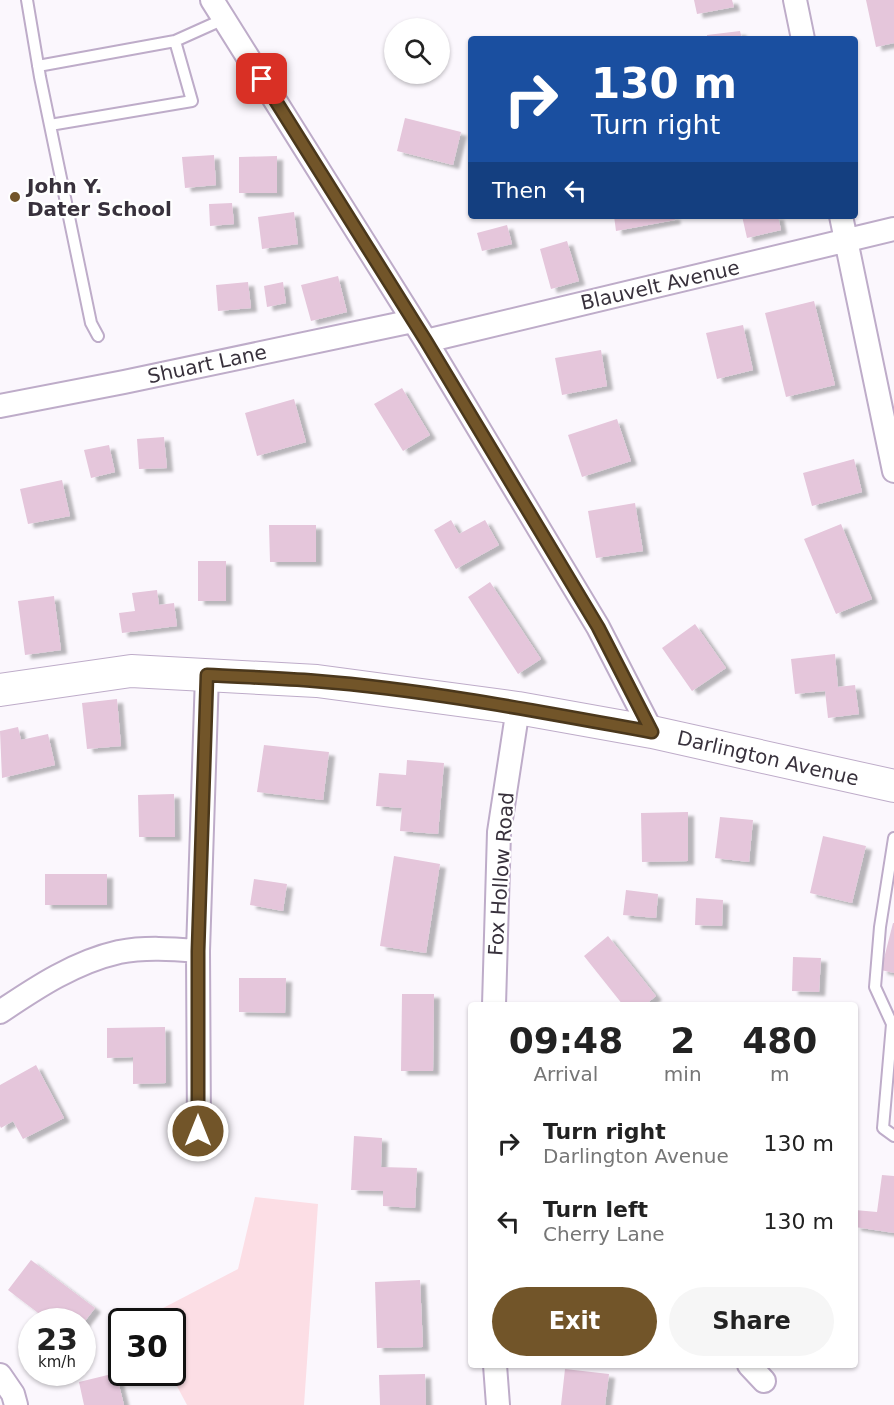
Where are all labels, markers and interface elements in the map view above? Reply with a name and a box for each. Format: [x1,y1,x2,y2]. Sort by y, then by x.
map controls [384,18,450,84]
button: search [384,18,450,84]
pin [236,53,287,104]
text: 130 m [591,59,737,108]
icon: right [492,60,570,138]
icon: arrive [245,62,278,95]
text: Turn right [591,109,720,140]
place label: John Y. Dater School [25,174,172,221]
icon: left [559,174,592,207]
text: Then [492,178,547,203]
marker: John Y. Dater School [8,190,22,204]
street label: Blauvelt Avenue [578,255,742,315]
street label: Shuart Lane [145,340,269,388]
street label: Darlington Avenue [675,725,861,791]
street label: Fox Hollow Road [483,791,519,957]
text: 09:48 [509,1020,623,1061]
text: 2 [670,1020,695,1061]
text: 480 [742,1020,817,1061]
text: Arrival [533,1062,598,1086]
text: min [664,1062,702,1086]
text: m [770,1062,790,1086]
position arrow [166,1099,230,1163]
text: Turn right [543,1119,666,1144]
icon: right [492,1127,525,1160]
text: 130 m [764,1131,834,1156]
text: Darlington Avenue [543,1144,729,1168]
text: Turn left [543,1197,648,1222]
icon: left [492,1205,525,1238]
text: 130 m [764,1209,834,1234]
text: Cherry Lane [543,1222,665,1246]
button: Exit [492,1287,657,1356]
button: Share [669,1287,834,1356]
speed limit sign: 30 [108,1308,186,1386]
text: 23 [36,1322,78,1357]
text: km/h [38,1353,76,1371]

